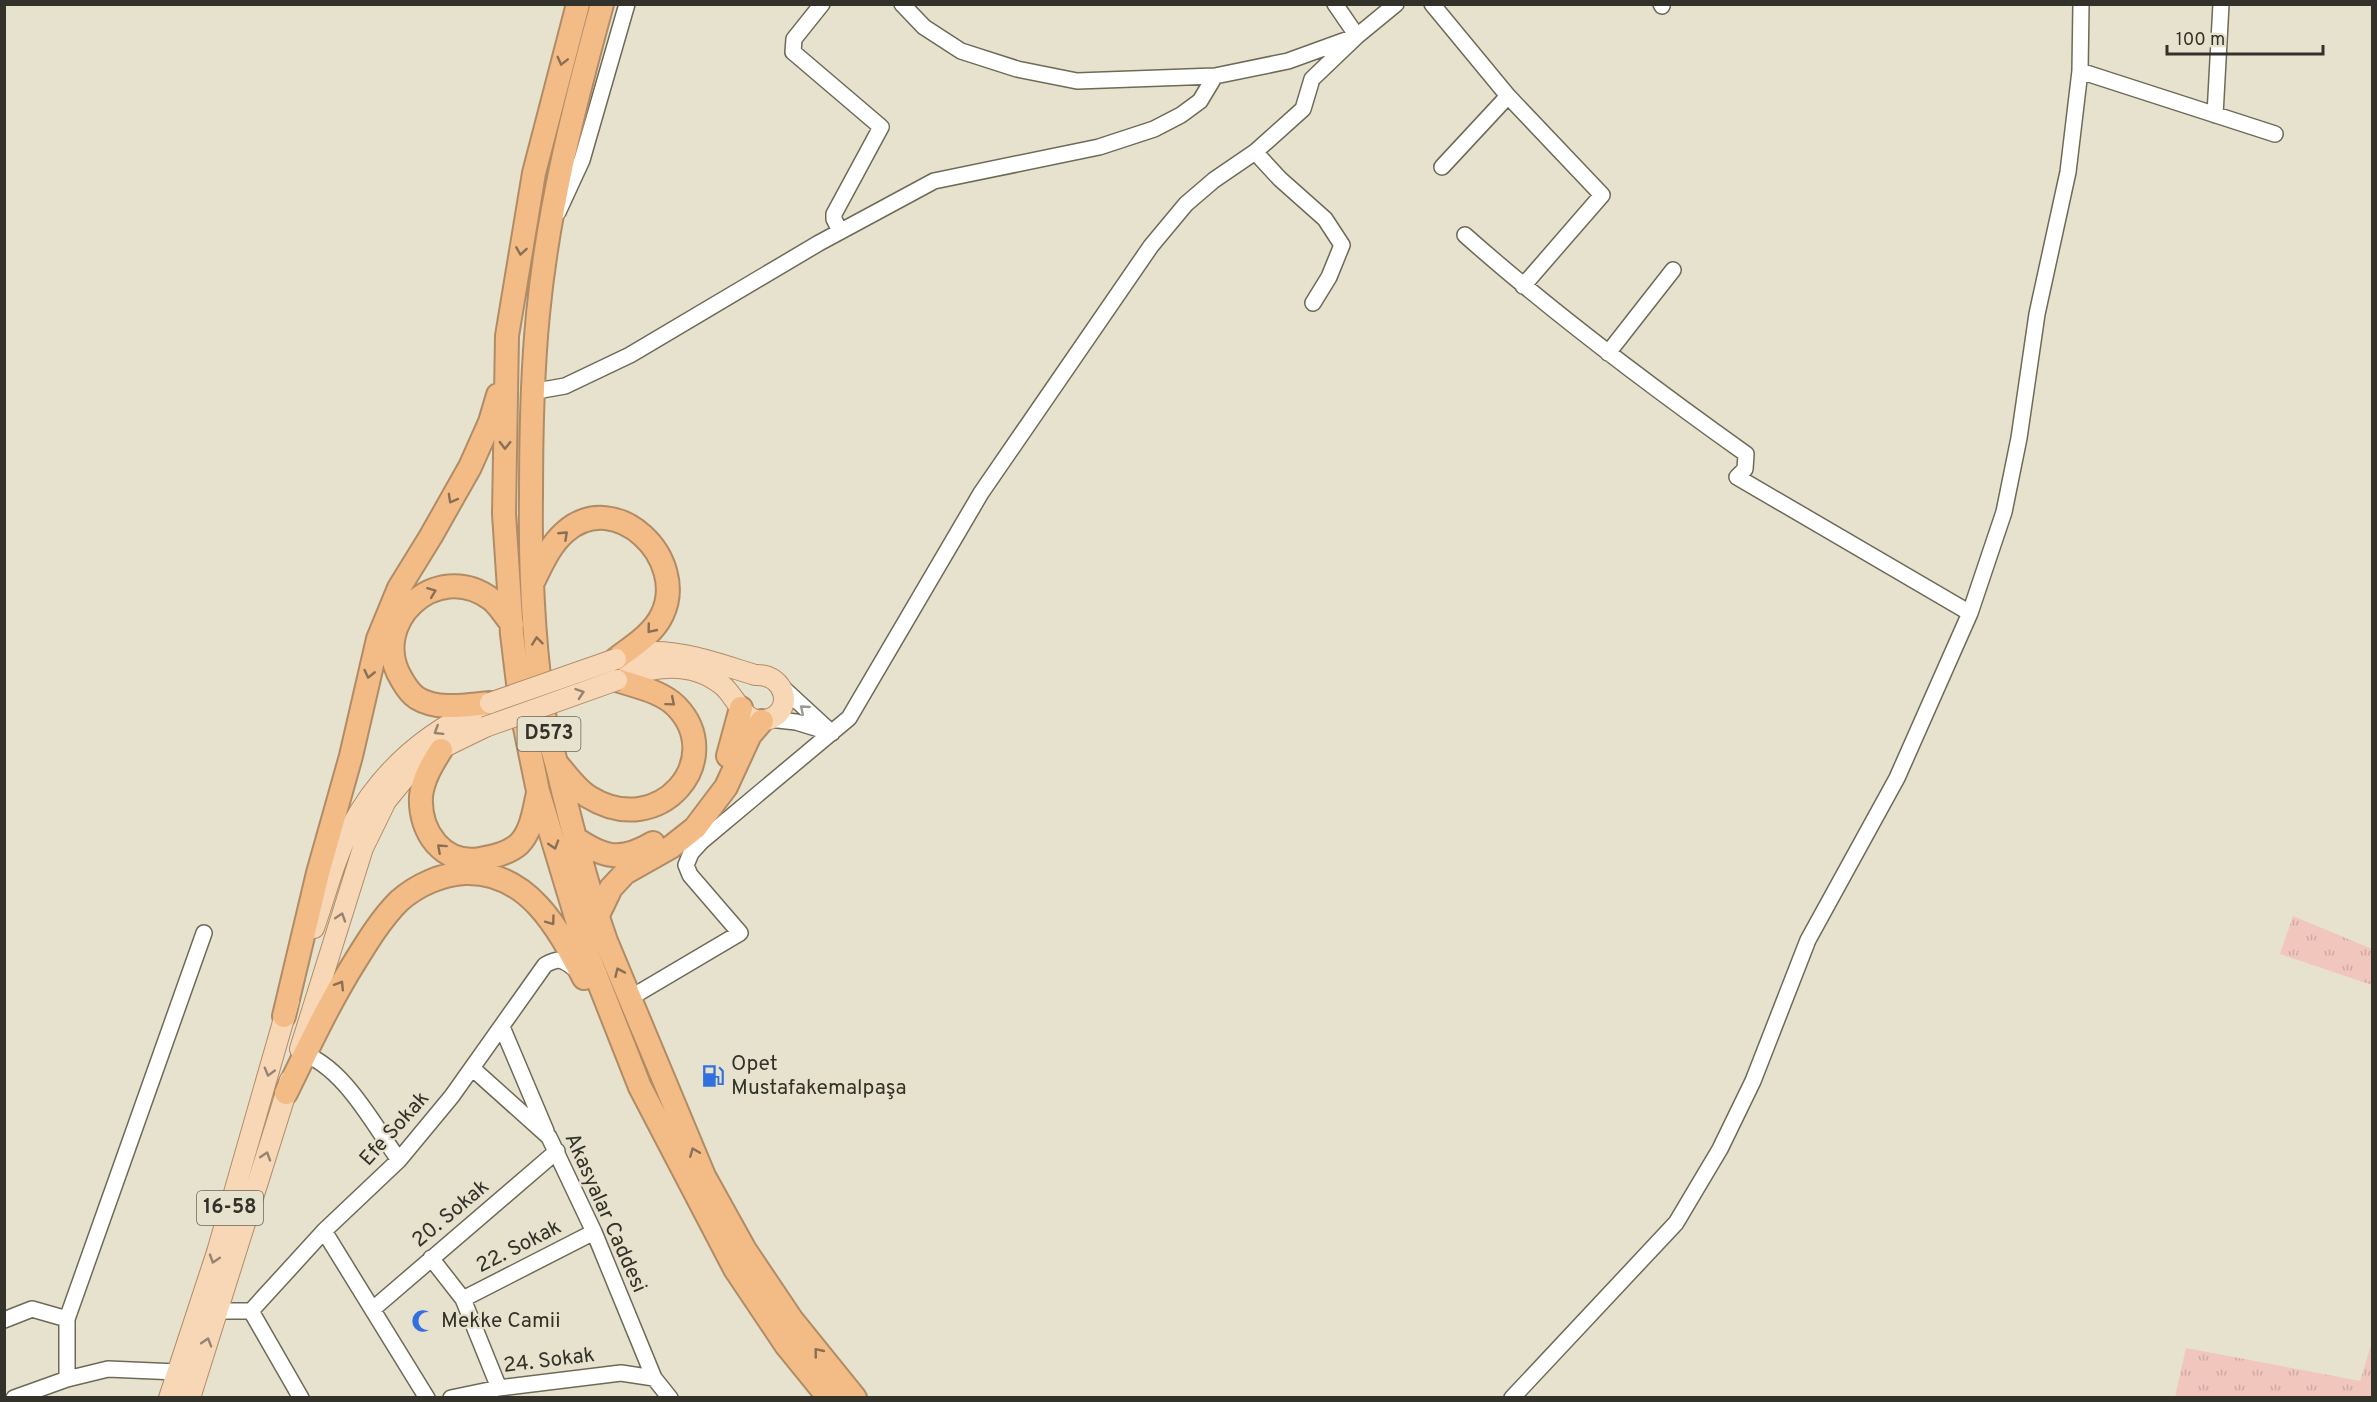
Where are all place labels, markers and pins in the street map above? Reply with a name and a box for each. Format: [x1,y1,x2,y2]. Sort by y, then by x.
place label: Opet Mustafakemalpaşa [731,1051,906,1102]
fuel station icon: Opet Mustafakemalpaşa [700,1063,726,1089]
mosque icon: Mekke Camii [410,1308,436,1334]
place label: Mekke Camii [441,1308,561,1335]

